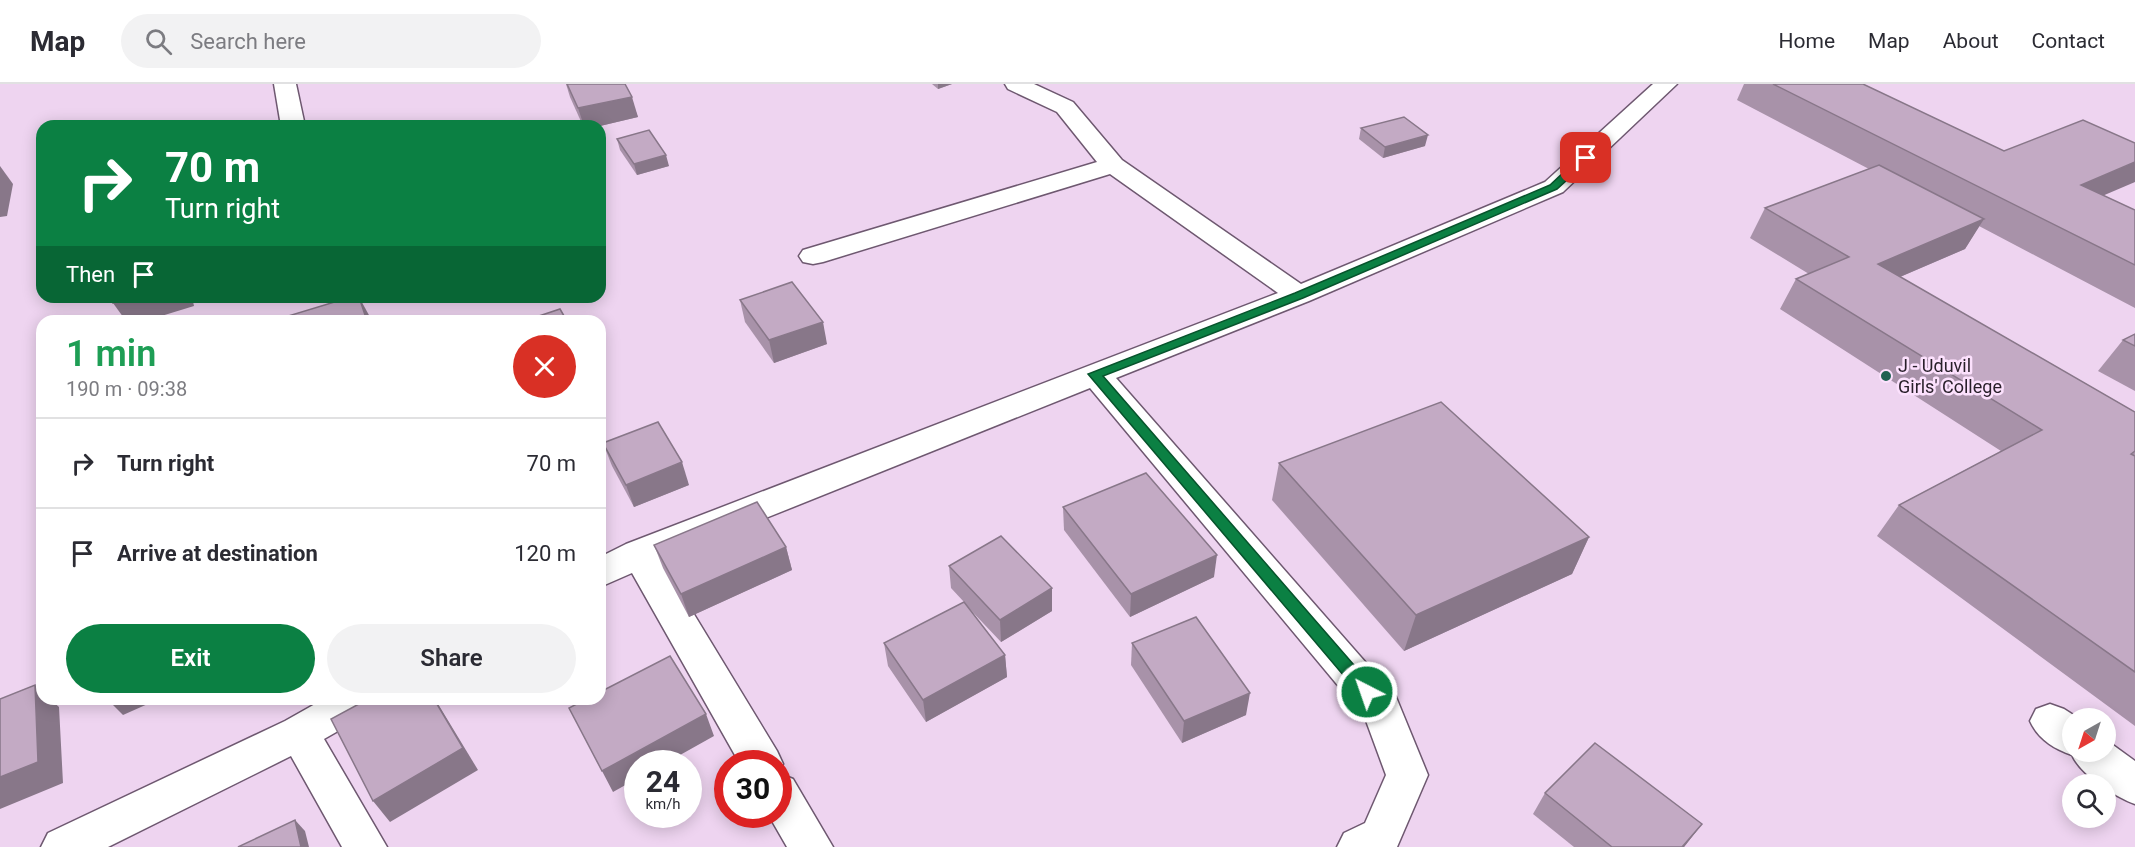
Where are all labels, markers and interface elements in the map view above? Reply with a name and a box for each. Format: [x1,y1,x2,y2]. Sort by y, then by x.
search box [121,14,541,68]
text: Map [30,25,85,58]
icon: search [142,25,175,58]
text: Search here [190,29,306,54]
text: Home [1779,29,1835,53]
text: Map [1868,29,1910,53]
text: About [1943,29,1999,53]
text: Contact [2032,29,2105,53]
pin [1560,132,1611,183]
icon: arrive [1569,141,1602,174]
text: 70 m [165,143,260,192]
icon: right [66,144,144,222]
text: Turn right [165,193,280,225]
icon: arrive [127,258,160,291]
text: Then [66,262,115,287]
text: 1 min [66,333,156,375]
button: close [513,335,576,398]
place label: J - Uduvil Girls' College [1898,355,2002,397]
marker: J - Uduvil Girls' College [1879,369,1893,383]
text: 190 m · 09:38 [66,377,187,401]
icon: right [66,447,99,480]
text: Turn right [117,451,214,476]
text: 70 m [527,451,576,476]
icon: arrive [66,537,99,570]
text: Arrive at destination [117,541,318,566]
text: 120 m [514,541,576,566]
button: Exit [66,624,315,693]
button: Share [327,624,576,693]
position arrow [1335,660,1399,724]
north arrow [2062,708,2116,762]
map controls [2062,708,2116,828]
speed limit sign: 30 [714,750,792,828]
text: 24 [646,764,680,799]
button: search [2062,774,2116,828]
text: km/h [645,795,681,813]

